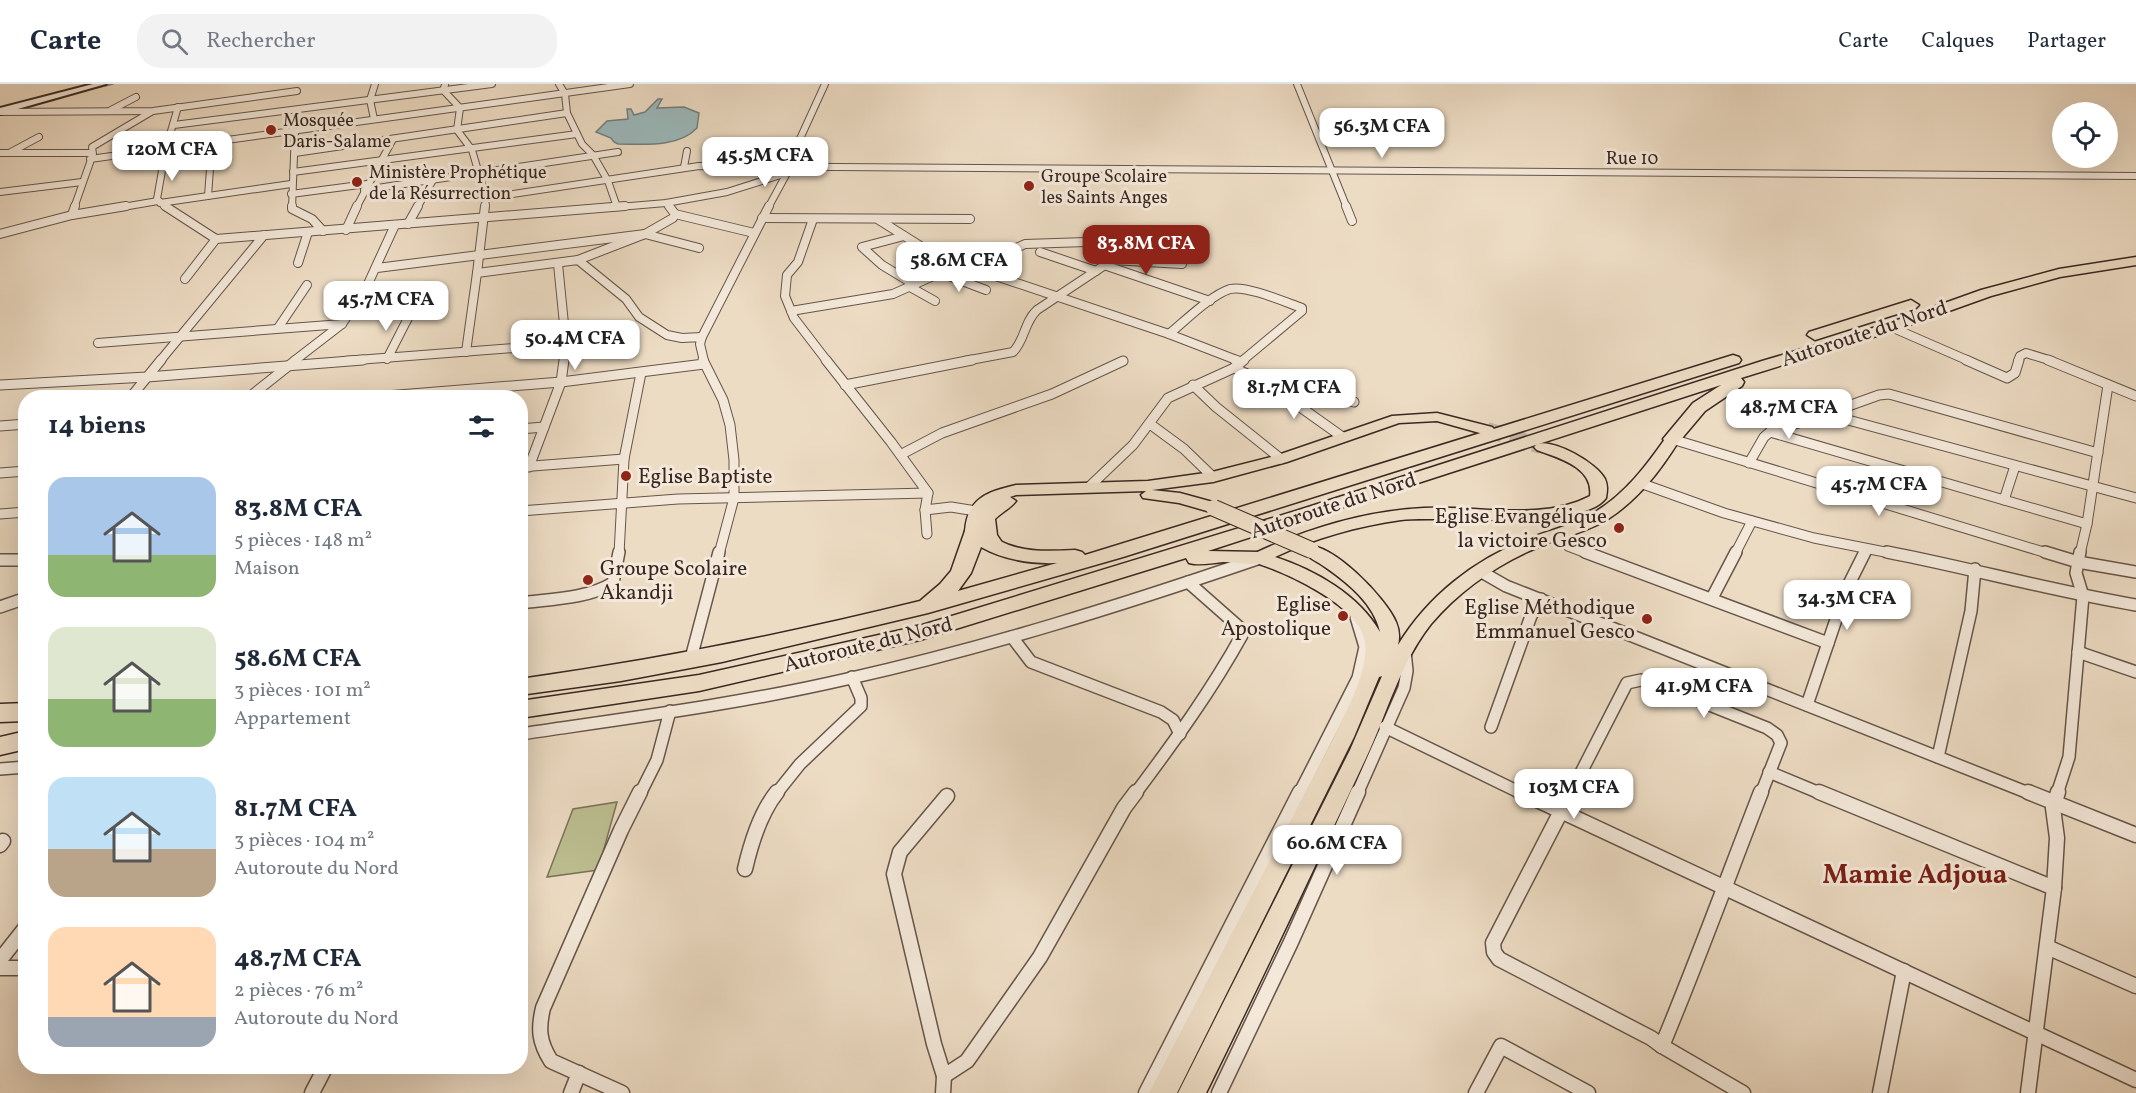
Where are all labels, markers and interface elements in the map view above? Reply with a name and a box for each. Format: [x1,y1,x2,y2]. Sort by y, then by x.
search box [137,14,557,68]
text: Carte [30,22,101,61]
icon: search [158,25,191,58]
text: Rechercher [206,26,315,57]
text: Carte [1838,27,1889,56]
text: Calques [1922,27,1994,56]
text: Partager [2027,27,2106,56]
map controls [2052,102,2118,168]
button: locate [2052,102,2118,168]
pin: 56.3M CFA [1313,108,1451,159]
place label: Mosquée Daris-Salame [283,109,391,155]
text: 56.3M CFA [1333,113,1431,141]
marker: Mosquée Daris-Salame [264,123,278,137]
pin: 120M CFA [110,131,234,182]
text: 120M CFA [126,136,218,164]
pin: 45.5M CFA [696,137,834,188]
text: 45.5M CFA [716,142,814,170]
street label: Rue 10 [1606,147,1658,172]
place label: Ministère Prophétique de la Résurrection [369,161,547,207]
place label: Groupe Scolaire les Saints Anges [1041,165,1168,211]
marker: Ministère Prophétique de la Résurrection [350,175,364,189]
marker: Groupe Scolaire les Saints Anges [1022,179,1036,193]
pin: 83.8M CFA [1077,225,1215,276]
text: 83.8M CFA [1097,230,1195,258]
pin: 58.6M CFA [890,242,1028,293]
text: 58.6M CFA [910,247,1008,275]
pin: 45.7M CFA [317,281,455,332]
text: 45.7M CFA [337,286,435,314]
street label: Autoroute du Nord [1778,294,1951,375]
pin: 50.4M CFA [506,320,644,371]
text: 50.4M CFA [525,325,625,353]
pin: 81.7M CFA [1225,369,1363,420]
text: 81.7M CFA [1247,374,1341,402]
pin: 48.7M CFA [1720,389,1858,440]
text: 48.7M CFA [1740,394,1838,422]
text: 14 biens [48,408,146,444]
icon: filters [465,410,498,443]
place label: Eglise Baptiste [638,463,773,492]
street label: Autoroute du Nord [1247,466,1420,547]
pin: 45.7M CFA [1810,466,1948,517]
marker: Eglise Baptiste [619,469,633,483]
text: 45.7M CFA [1830,471,1928,499]
text: 83.8M CFA [234,491,362,527]
icon: home [96,501,168,573]
place label: Eglise Evangélique la victoire Gesco [1435,503,1607,556]
marker: Eglise Evangélique la victoire Gesco [1612,521,1626,535]
text: 5 pièces · 148 m² [234,527,372,555]
text: Maison [234,555,300,583]
place label: Groupe Scolaire Akandji [600,555,747,608]
marker: Groupe Scolaire Akandji [581,573,595,587]
pin: 34.3M CFA [1778,580,1916,631]
text: 34.3M CFA [1798,585,1896,613]
place label: Eglise Apostolique [1221,591,1331,644]
place label: Eglise Méthodique Emmanuel Gesco [1464,594,1635,647]
marker: Eglise Apostolique [1336,609,1350,623]
street label: Autoroute du Nord [781,610,956,680]
marker: Eglise Méthodique Emmanuel Gesco [1640,612,1654,626]
text: 58.6M CFA [234,641,361,677]
icon: home [96,651,168,723]
pin: 41.9M CFA [1635,668,1773,719]
text: 41.9M CFA [1655,673,1753,701]
text: 3 pièces · 101 m² [234,677,371,705]
text: Appartement [234,705,351,733]
pin: 103M CFA [1512,769,1636,820]
text: 103M CFA [1528,774,1620,802]
text: 81.7M CFA [234,791,357,827]
icon: home [96,801,168,873]
pin: 60.6M CFA [1268,825,1406,876]
text: 3 pièces · 104 m² [234,827,374,855]
text: 60.6M CFA [1287,830,1387,858]
text: Autoroute du Nord [234,855,399,883]
district label: Mamie Adjoua [1822,857,2008,895]
text: 48.7M CFA [234,941,362,977]
icon: home [96,951,168,1023]
text: 2 pièces · 76 m² [234,977,364,1005]
text: Autoroute du Nord [234,1005,399,1033]

